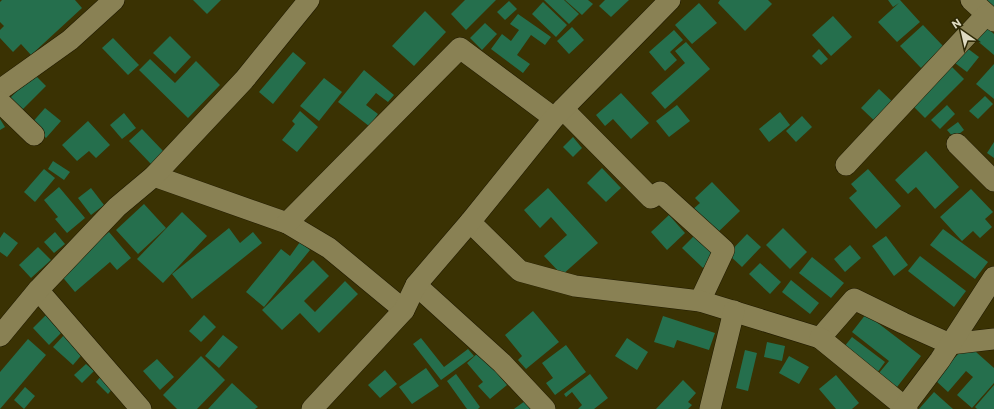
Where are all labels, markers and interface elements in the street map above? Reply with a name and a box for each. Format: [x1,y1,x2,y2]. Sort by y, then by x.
north arrow [942,12,982,52]
text: N [949,16,963,31]

